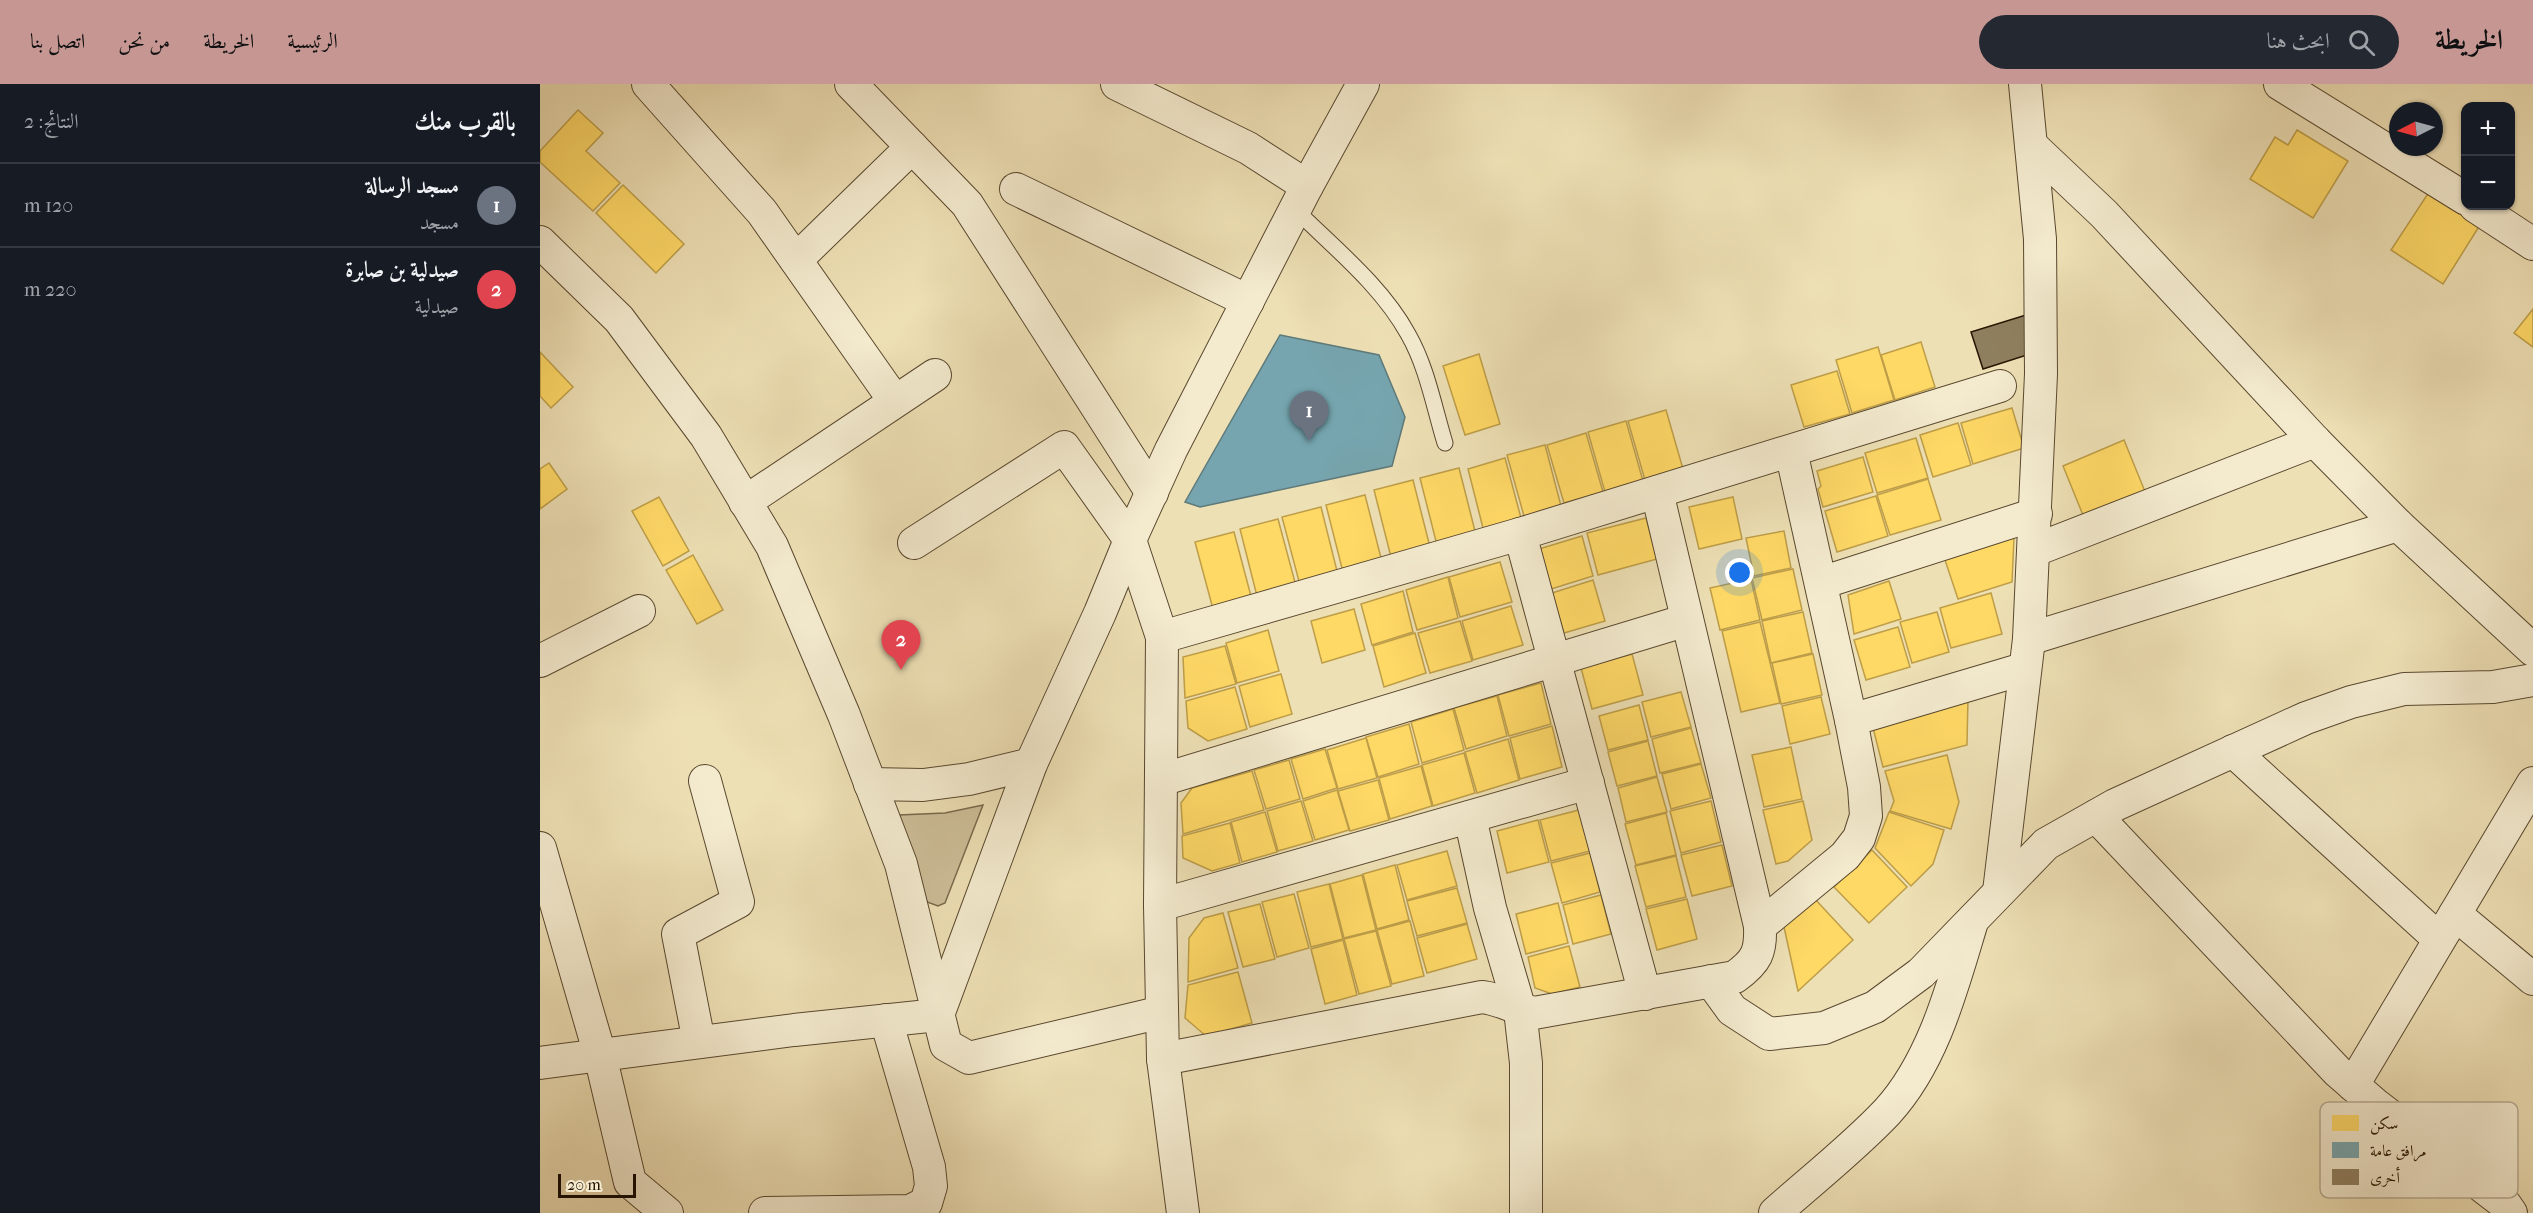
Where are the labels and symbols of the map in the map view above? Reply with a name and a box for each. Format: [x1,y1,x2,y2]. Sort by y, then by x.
north arrow [2389,102,2443,156]
pin: 1 [1290,392,1328,441]
your location [1725,558,1754,587]
pin: 2 [882,620,920,670]
legend [2320,1102,2518,1198]
text: سكن [2370,1114,2398,1135]
text: مرافق عامة [2370,1141,2427,1162]
text: أخرى [2370,1166,2400,1188]
scale bar [558,1171,636,1198]

